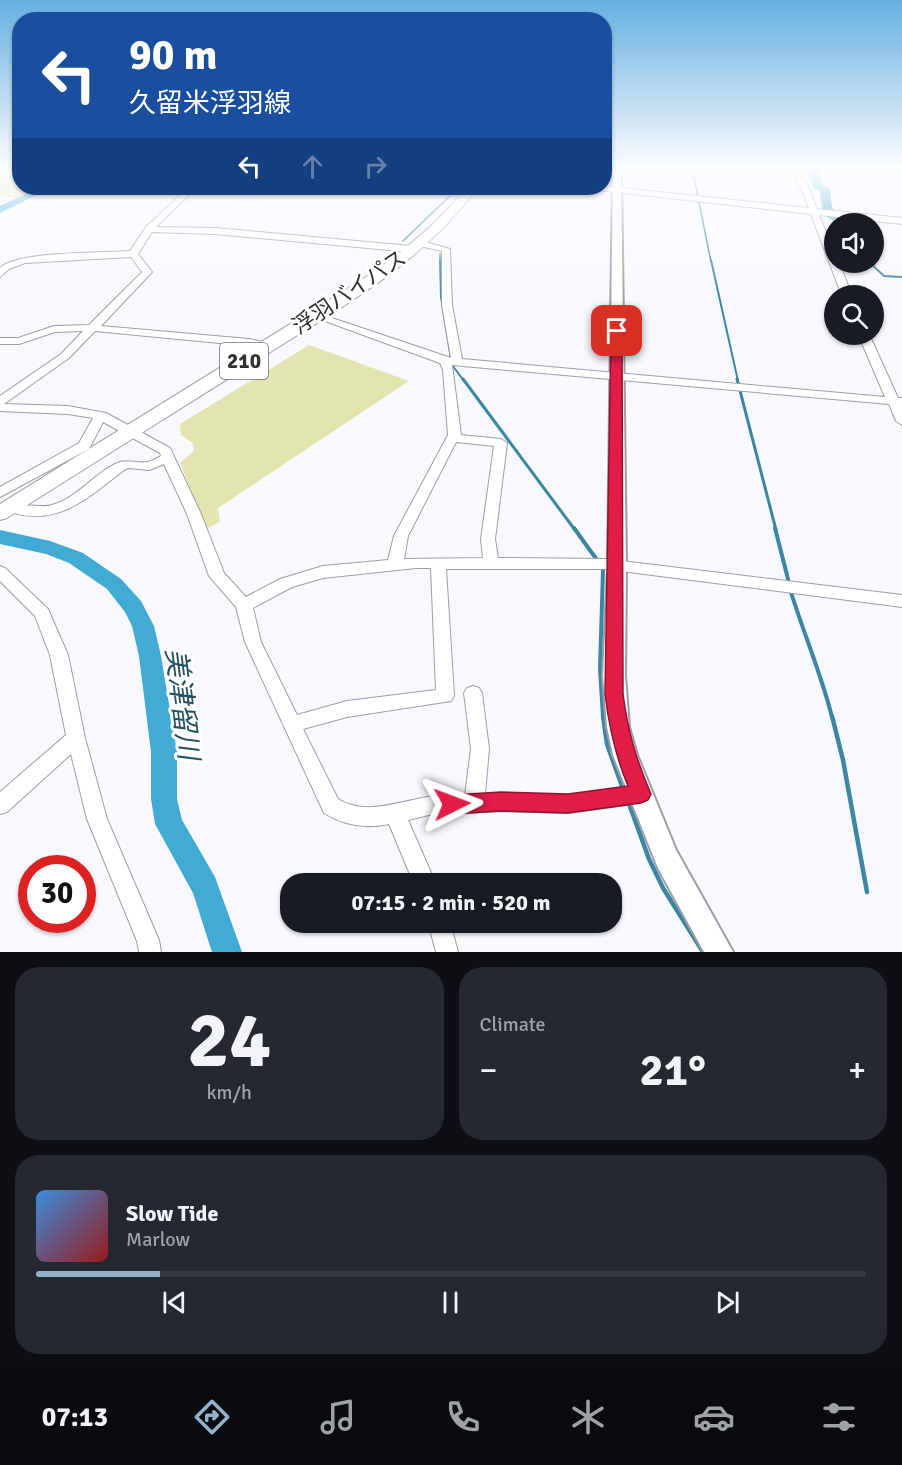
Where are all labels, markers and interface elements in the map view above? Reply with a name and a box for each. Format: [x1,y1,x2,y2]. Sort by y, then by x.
text: 90 m [129,30,218,81]
icon: left [30,36,108,114]
text: 久留米浮羽線 [129,87,291,120]
icon: left [233,150,266,183]
icon: ahead [296,150,329,183]
icon: right [359,150,392,183]
map controls [824,213,884,345]
button: sound [824,213,884,273]
street label: 浮羽バイパス [287,244,411,340]
button: search [824,285,884,345]
pin [591,305,642,356]
icon: arrive [600,314,633,347]
road number: 210 [220,343,268,379]
water label: 美津留川 [158,646,206,765]
position arrow [420,772,484,836]
speed limit sign: 30 [18,855,96,933]
text: 07:15 · 2 min · 520 m [351,889,551,916]
text: 24 [187,993,271,1089]
text: Climate [480,1012,545,1037]
text: 21° [639,1043,706,1098]
text: − [480,1050,497,1091]
text: + [848,1050,866,1091]
text: km/h [207,1080,252,1105]
text: Slow Tide [126,1200,218,1227]
text: Marlow [126,1227,190,1252]
icon: previous [158,1286,191,1319]
icon: pause [434,1286,467,1319]
icon: next [711,1286,744,1319]
icon: directions [191,1396,233,1438]
icon: music [317,1396,359,1438]
icon: phone [442,1396,484,1438]
icon: climate [567,1396,609,1438]
icon: car [693,1396,735,1438]
icon: filters [818,1396,860,1438]
text: 07:13 [42,1401,108,1434]

